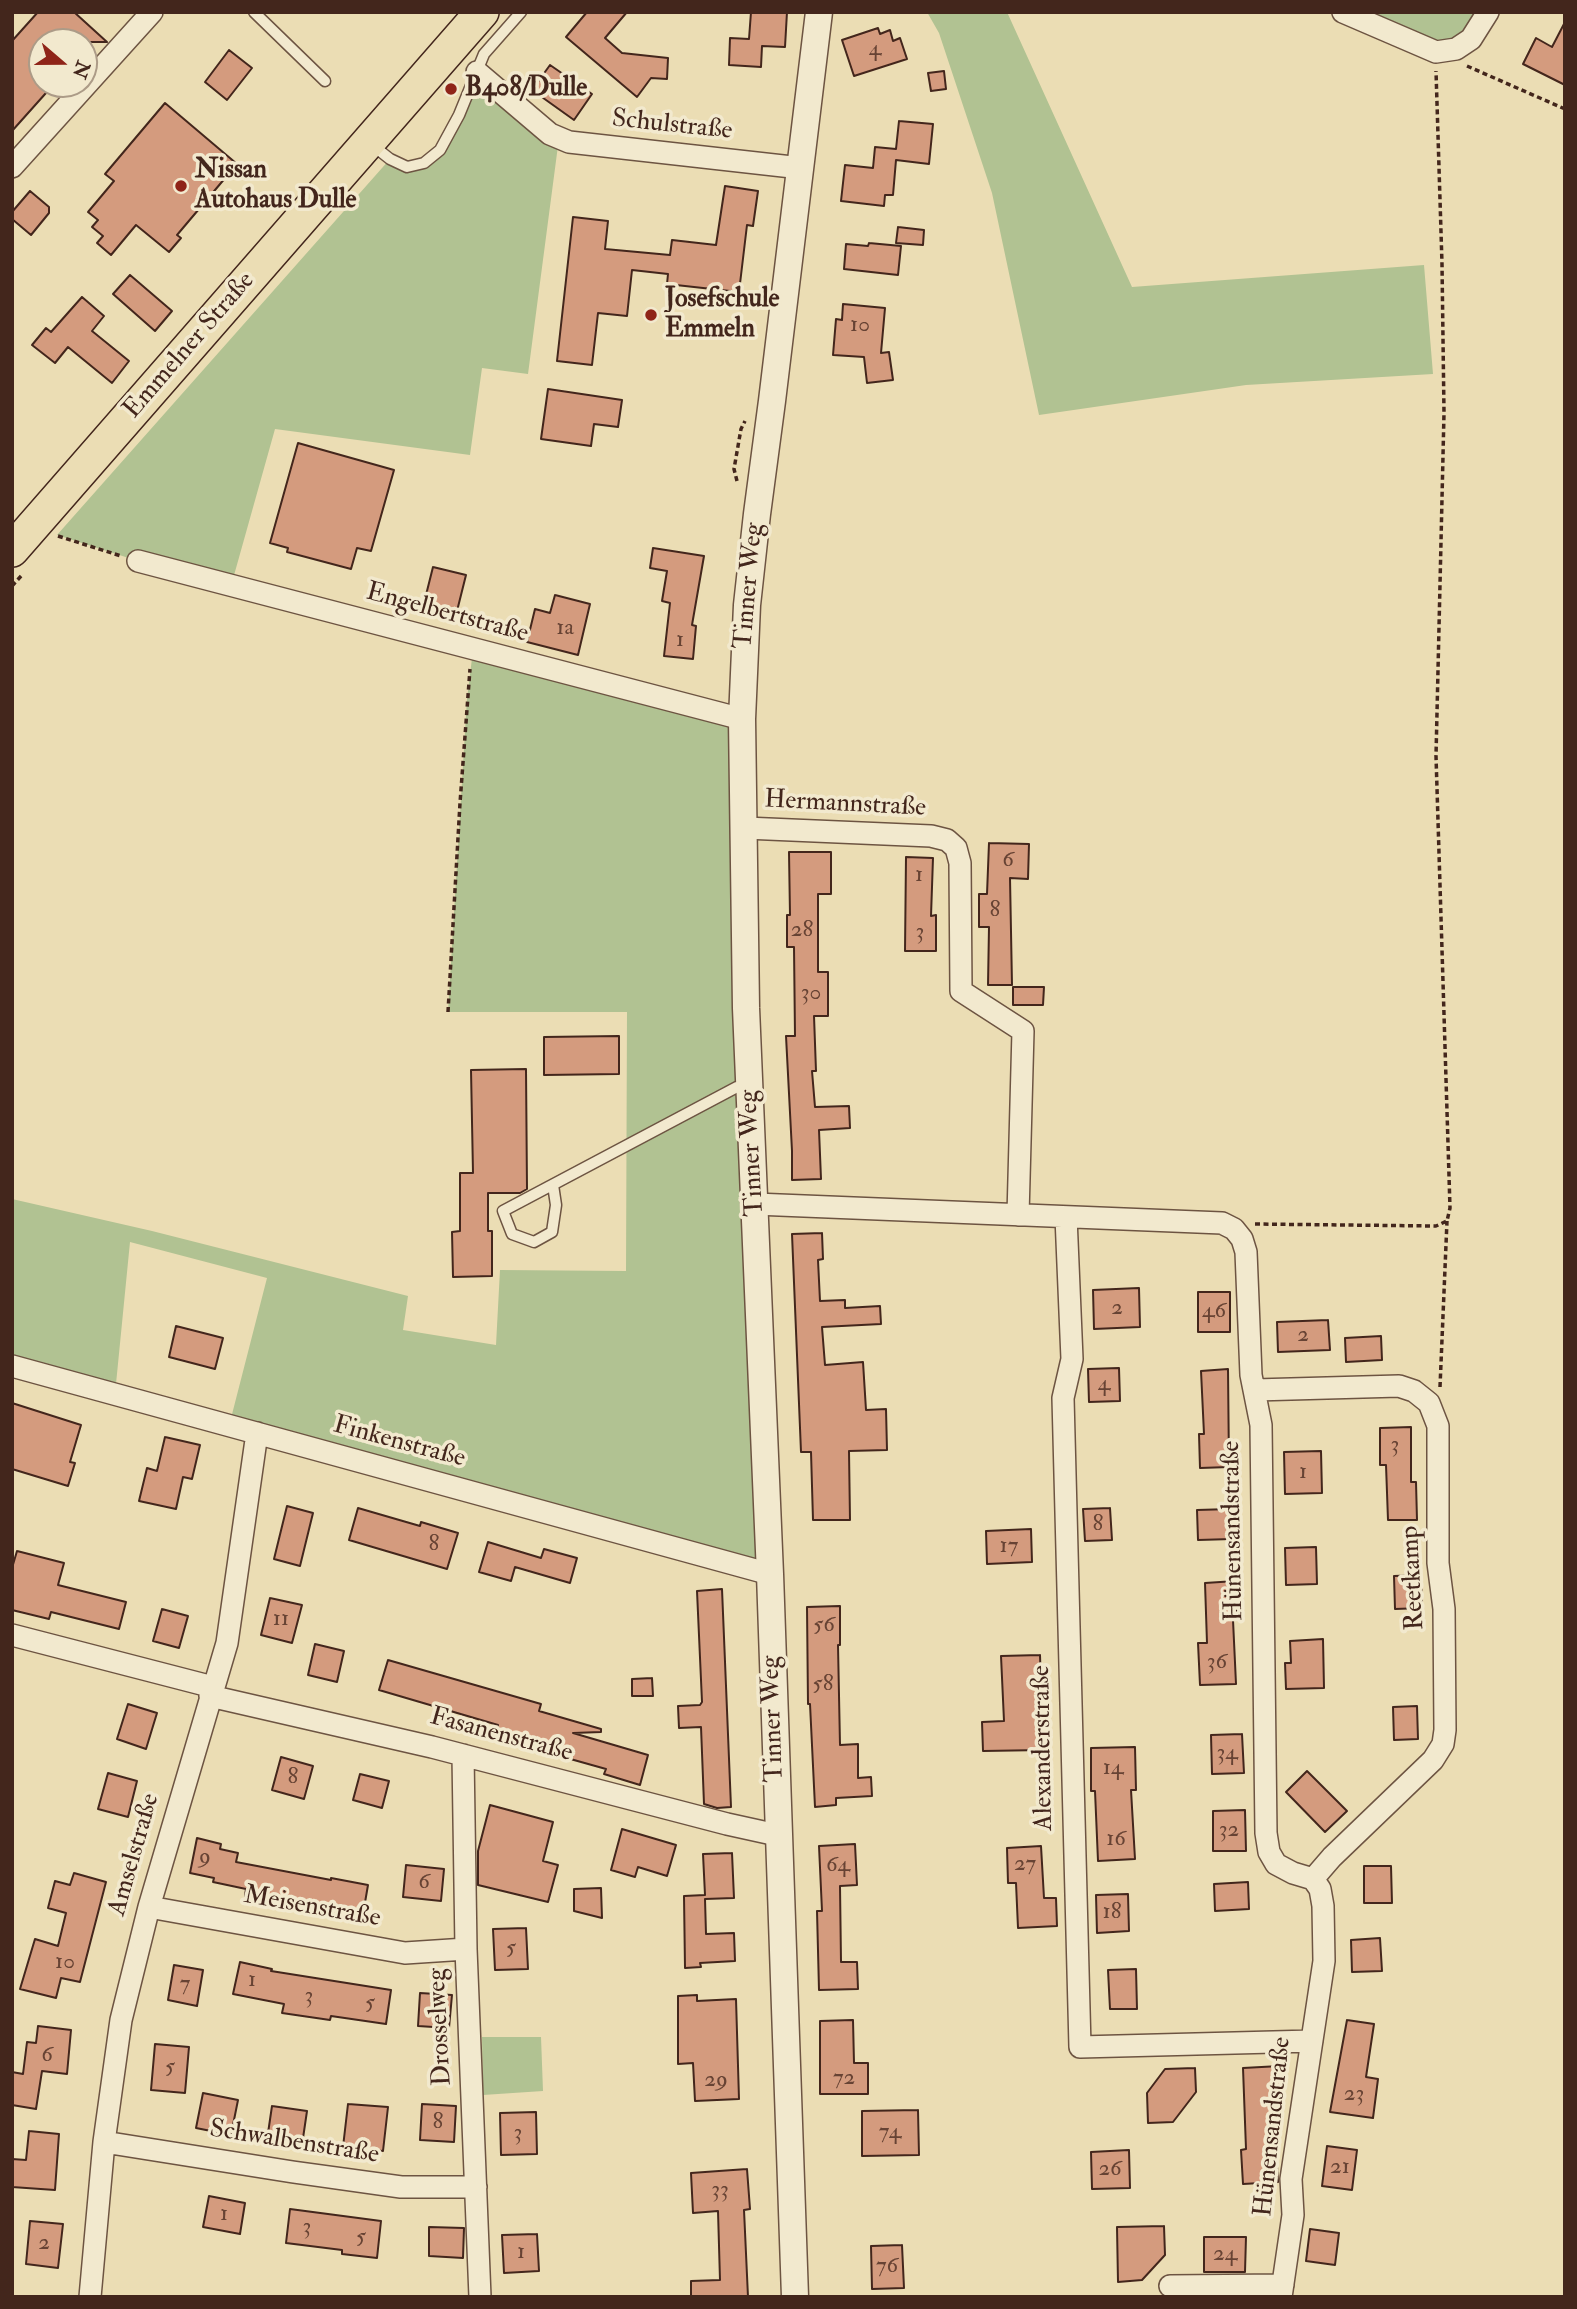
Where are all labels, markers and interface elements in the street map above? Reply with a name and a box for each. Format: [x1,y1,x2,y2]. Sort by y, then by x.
north arrow [28,28,98,98]
house number: 4 [869,36,881,64]
text: N [67,57,95,82]
place label: B408/Dulle [465,73,587,105]
marker: B408/Dulle [443,81,459,97]
street label: Schulstraße [610,104,734,148]
place label: Nissan Autohaus Dulle [195,155,356,216]
marker: Nissan Autohaus Dulle [173,178,189,194]
street label: Emmelner Straße [118,266,262,426]
place label: Josefschule Emmeln [665,284,779,346]
marker: Josefschule Emmeln [643,307,659,323]
house number: 10 [850,312,870,340]
street label: Tinner Weg [729,522,771,650]
street label: Engelbertstraße [362,577,532,651]
house number: 1a [556,615,574,643]
house number: 1 [676,627,684,655]
street label: Hermannstraße [763,785,927,825]
house number: 6 [1002,847,1014,875]
house number: 1 [915,862,923,890]
house number: 8 [990,897,1000,925]
house number: 28 [791,917,813,945]
house number: 3 [916,919,924,947]
house number: 30 [801,980,821,1008]
street label: Tinner Weg [734,1089,772,1217]
house number: 2 [1111,1295,1123,1323]
house number: 46 [1202,1298,1226,1326]
house number: 2 [1297,1322,1309,1350]
house number: 4 [1098,1371,1110,1399]
street label: Finkenstraße [330,1410,468,1476]
house number: 3 [1391,1432,1399,1460]
street label: Hünensandstraße [1217,1440,1251,1622]
house number: 1 [1299,1459,1307,1487]
house number: 8 [1093,1511,1103,1539]
street label: Reetkamp [1396,1525,1432,1631]
house number: 8 [429,1531,439,1559]
house number: 17 [1000,1533,1018,1561]
house number: 11 [273,1606,289,1634]
house number: 56 [813,1612,835,1640]
house number: 36 [1207,1649,1227,1677]
street label: Tinner Weg [756,1655,792,1783]
street label: Alexanderstraße [1027,1665,1061,1831]
house number: 58 [813,1671,833,1699]
street label: Fasanenstraße [426,1702,576,1770]
house number: 34 [1216,1740,1238,1768]
house number: 14 [1103,1755,1123,1783]
house number: 8 [288,1764,298,1792]
street label: Amselstraße [103,1790,167,1920]
house number: 32 [1219,1817,1239,1845]
house number: 16 [1106,1826,1126,1854]
house number: 9 [199,1844,211,1872]
house number: 27 [1014,1851,1036,1879]
house number: 64 [826,1852,850,1880]
house number: 6 [418,1869,430,1897]
street label: Meisenstraße [241,1881,383,1935]
house number: 18 [1102,1899,1122,1927]
house number: 5 [506,1935,516,1963]
house number: 10 [55,1949,75,1977]
house number: 1 [248,1967,256,1995]
street label: Drosselweg [422,1967,460,2087]
house number: 7 [180,1971,190,1999]
house number: 3 [305,1983,313,2011]
house number: 5 [365,1990,375,2018]
street label: Hünensandstraße [1249,2036,1299,2218]
house number: 6 [41,2042,53,2070]
house number: 5 [165,2054,175,2082]
house number: 72 [833,2065,855,2093]
house number: 29 [704,2067,728,2095]
house number: 23 [1344,2081,1364,2109]
house number: 8 [433,2109,443,2137]
street label: Schwalbenstraße [207,2114,381,2172]
house number: 74 [879,2119,901,2147]
house number: 3 [514,2120,522,2148]
house number: 21 [1330,2154,1350,2182]
house number: 26 [1098,2156,1122,2184]
house number: 33 [711,2177,729,2205]
house number: 1 [220,2201,228,2229]
house number: 3 [303,2214,311,2242]
house number: 5 [356,2224,366,2252]
house number: 2 [38,2230,50,2258]
house number: 1 [517,2239,525,2267]
house number: 24 [1213,2241,1237,2269]
house number: 76 [876,2253,898,2281]

